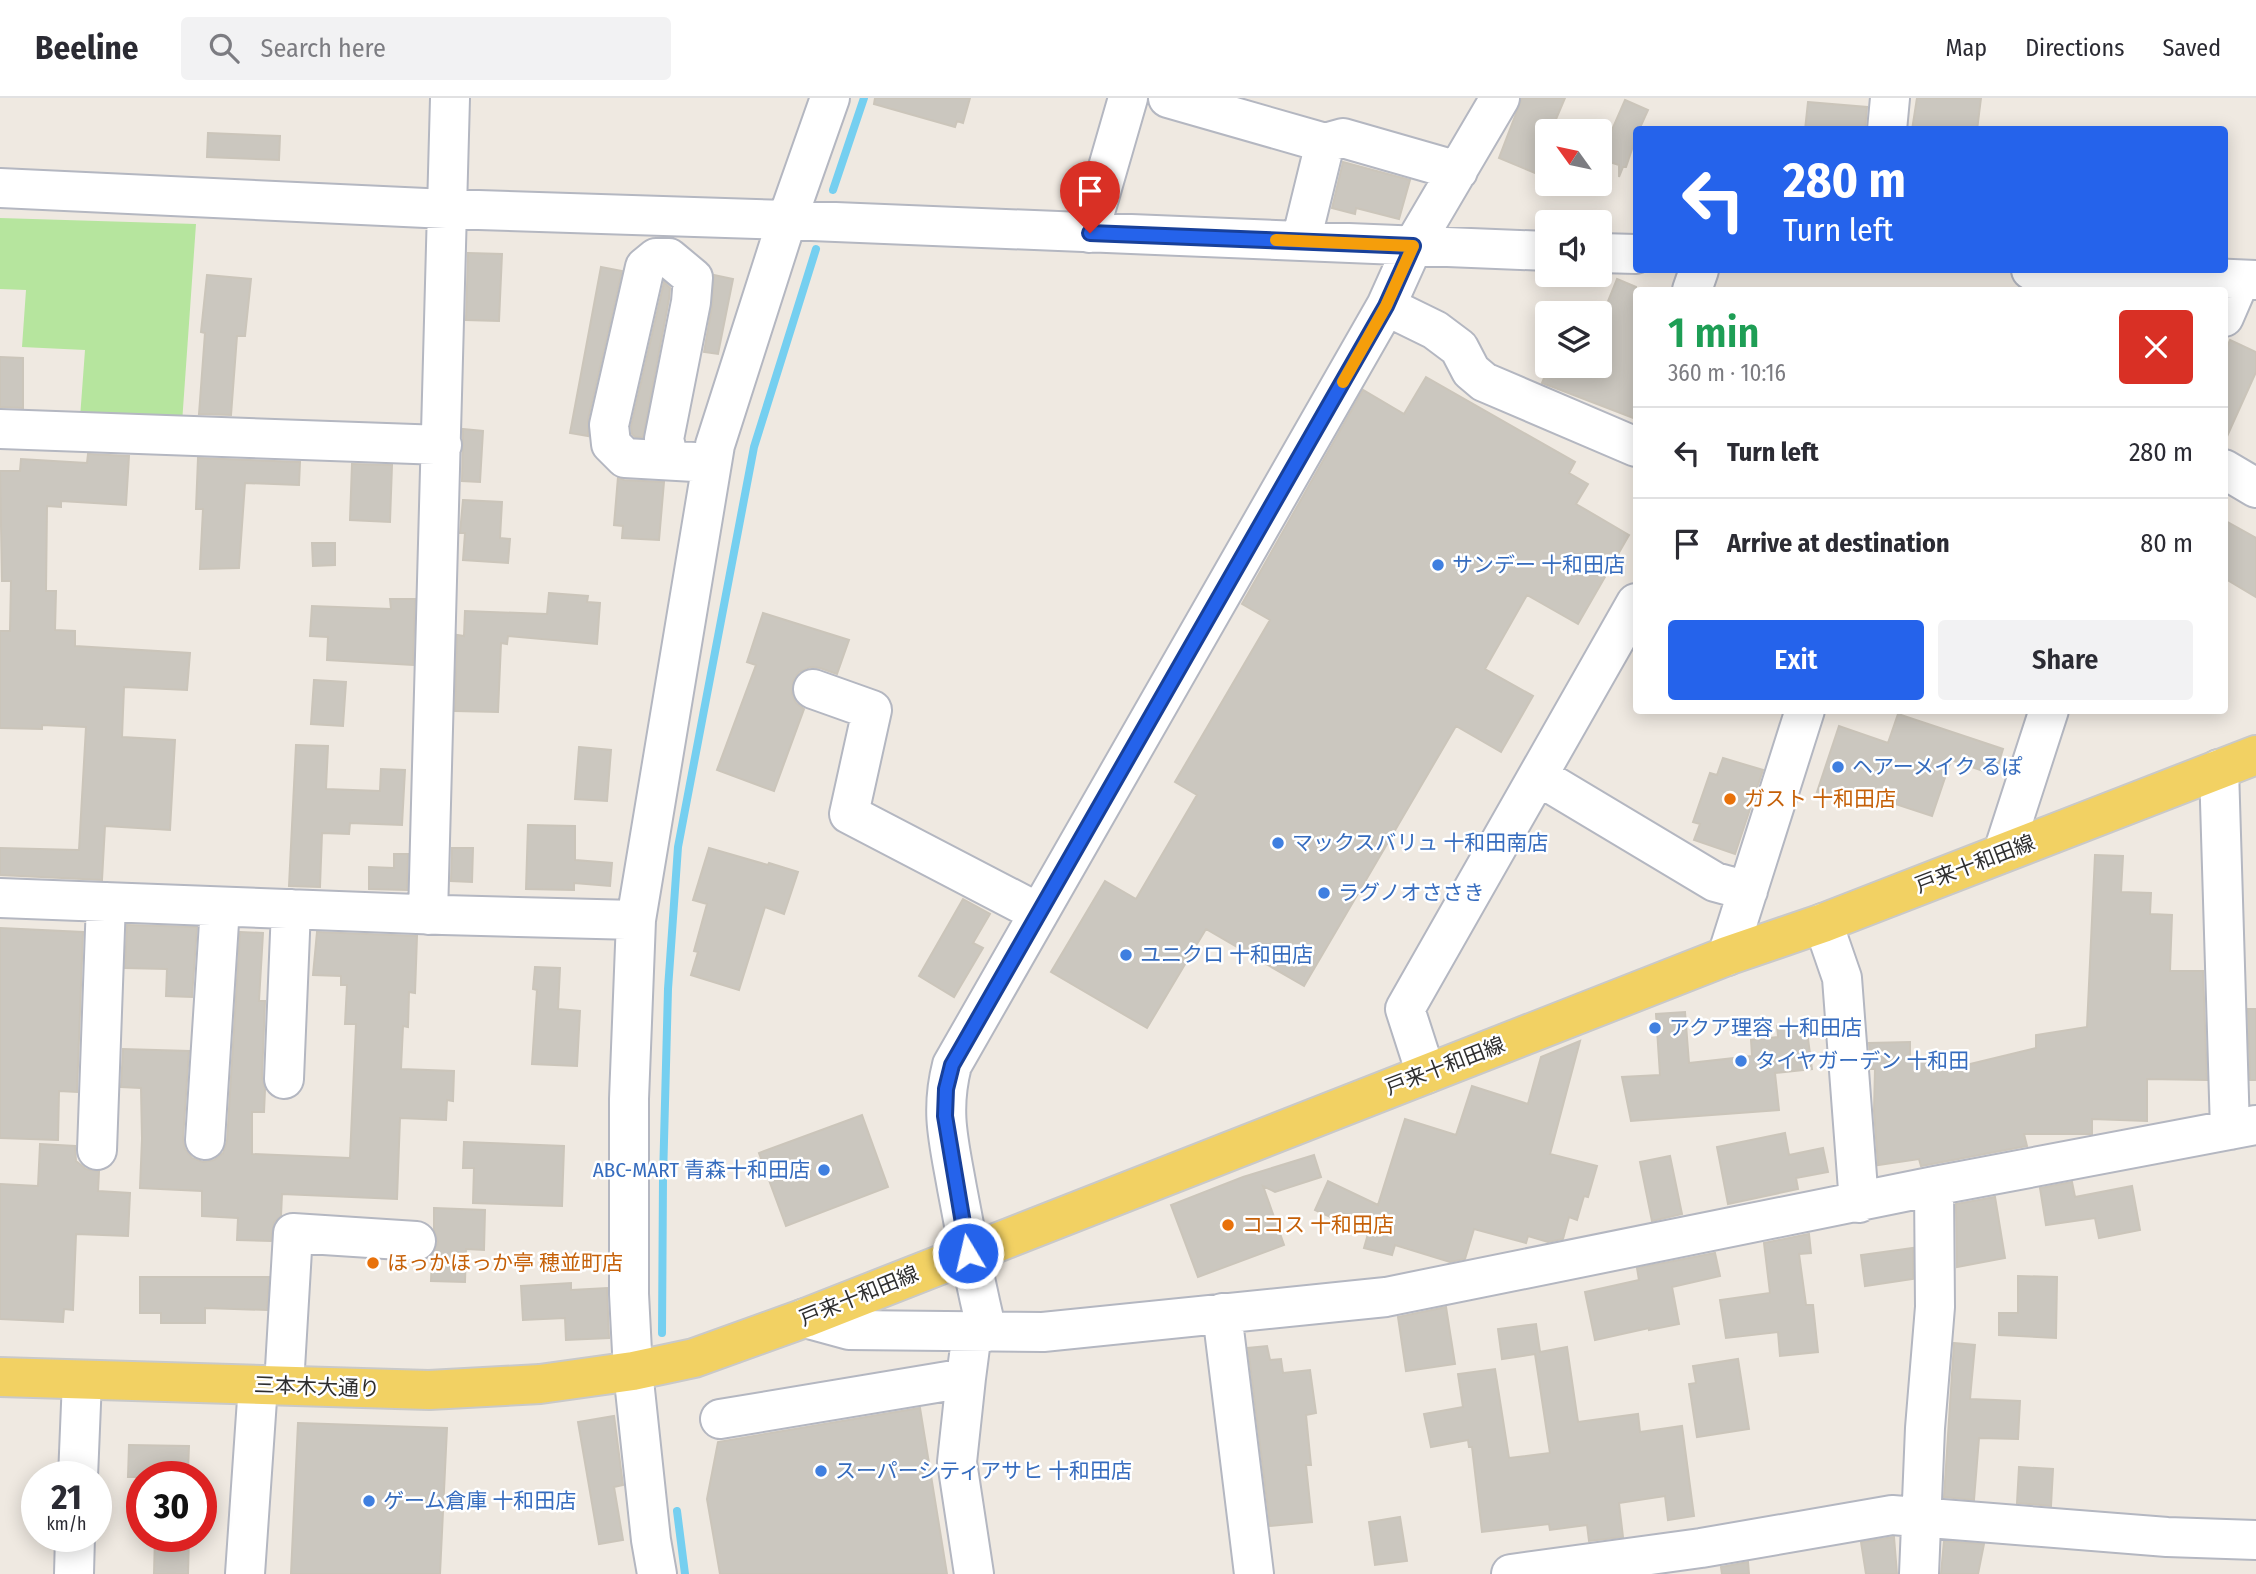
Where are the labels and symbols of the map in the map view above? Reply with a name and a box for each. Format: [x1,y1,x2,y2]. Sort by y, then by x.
north arrow [1535,119,1612,196]
pin [1060,161,1120,233]
place label: サンデー 十和田店 [1452,552,1625,578]
marker: サンデー 十和田店 [1430,557,1446,573]
place label: ヘアーメイク るぽ [1852,754,2022,780]
marker: ヘアーメイク るぽ [1830,759,1846,775]
place label: ガスト 十和田店 [1744,786,1896,812]
marker: ガスト 十和田店 [1722,791,1738,807]
street label: 戸来十和田線 [1912,829,2038,899]
place label: マックスバリュ 十和田南店 [1292,830,1548,856]
marker: マックスバリュ 十和田南店 [1270,835,1286,851]
place label: ラグノオささき [1338,880,1485,906]
marker: ラグノオささき [1316,885,1332,901]
place label: ユニクロ 十和田店 [1140,942,1313,968]
marker: ユニクロ 十和田店 [1118,947,1134,963]
place label: アクア理容 十和田店 [1669,1015,1862,1041]
marker: アクア理容 十和田店 [1647,1020,1663,1036]
street label: 戸来十和田線 [1382,1031,1508,1101]
place label: タイヤガーデン 十和田 [1755,1048,1969,1074]
marker: タイヤガーデン 十和田 [1733,1053,1749,1069]
place label: ABC-MART 青森十和田店 [593,1157,810,1183]
marker: ABC-MART 青森十和田店 [816,1162,832,1178]
place label: ココス 十和田店 [1242,1212,1394,1238]
position arrow [931,1216,1005,1290]
marker: ココス 十和田店 [1220,1217,1236,1233]
place label: ほっかほっか亭 穂並町店 [387,1250,623,1276]
marker: ほっかほっか亭 穂並町店 [365,1255,381,1271]
street label: 戸来十和田線 [796,1260,922,1332]
street label: 三本木大通り [254,1372,380,1402]
place label: スーパーシティアサヒ 十和田店 [835,1458,1132,1484]
speed limit sign: 30 [126,1461,217,1552]
marker: スーパーシティアサヒ 十和田店 [813,1463,829,1479]
place label: ゲーム倉庫 十和田店 [383,1488,576,1514]
marker: ゲーム倉庫 十和田店 [361,1493,377,1509]

